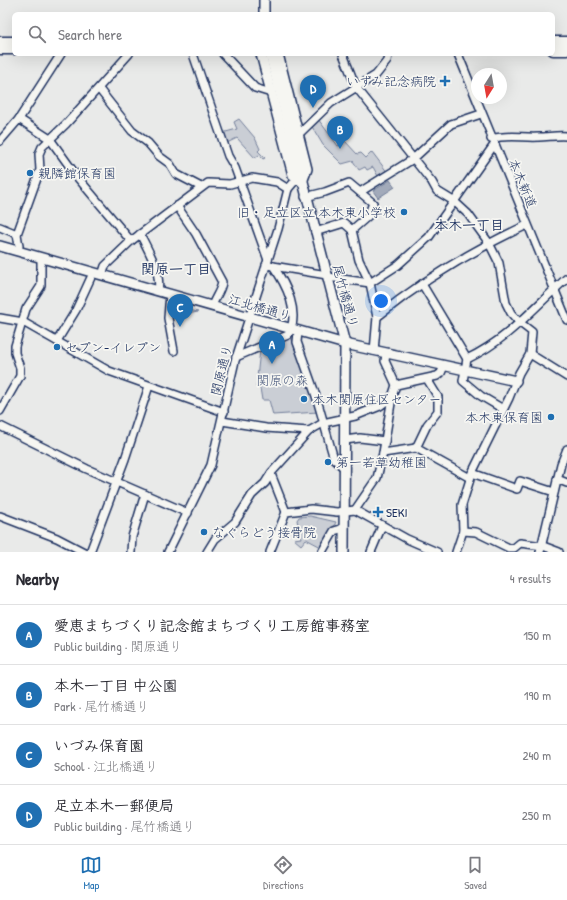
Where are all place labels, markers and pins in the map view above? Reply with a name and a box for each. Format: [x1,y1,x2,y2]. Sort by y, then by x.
place label: いずみ記念病院 [346,72,436,90]
pin: D [300,75,326,108]
marker: いずみ記念病院 [439,75,451,87]
pin: B [327,116,353,149]
place label: 親隣館保育園 [38,164,116,182]
marker: 親隣館保育園 [25,168,35,178]
place label: 旧・足立区立 本木東小学校 [237,203,396,221]
marker: 旧・足立区立 本木東小学校 [399,207,409,217]
pin: C [167,294,193,327]
pin: A [259,331,285,364]
place label: セブン-イレブン [65,338,161,356]
marker: セブン-イレブン [52,342,62,352]
place label: 本木関原住区センター [312,390,441,408]
marker: 本木関原住区センター [299,394,309,404]
place label: 本木東保育園 [465,408,543,426]
marker: 本木東保育園 [546,412,556,422]
place label: 第一若草幼稚園 [336,453,427,471]
marker: 第一若草幼稚園 [323,457,333,467]
place label: SEKI [386,503,408,521]
marker: SEKI [373,507,383,517]
place label: なぐらどう接骨院 [212,523,316,541]
marker: なぐらどう接骨院 [199,527,209,537]

